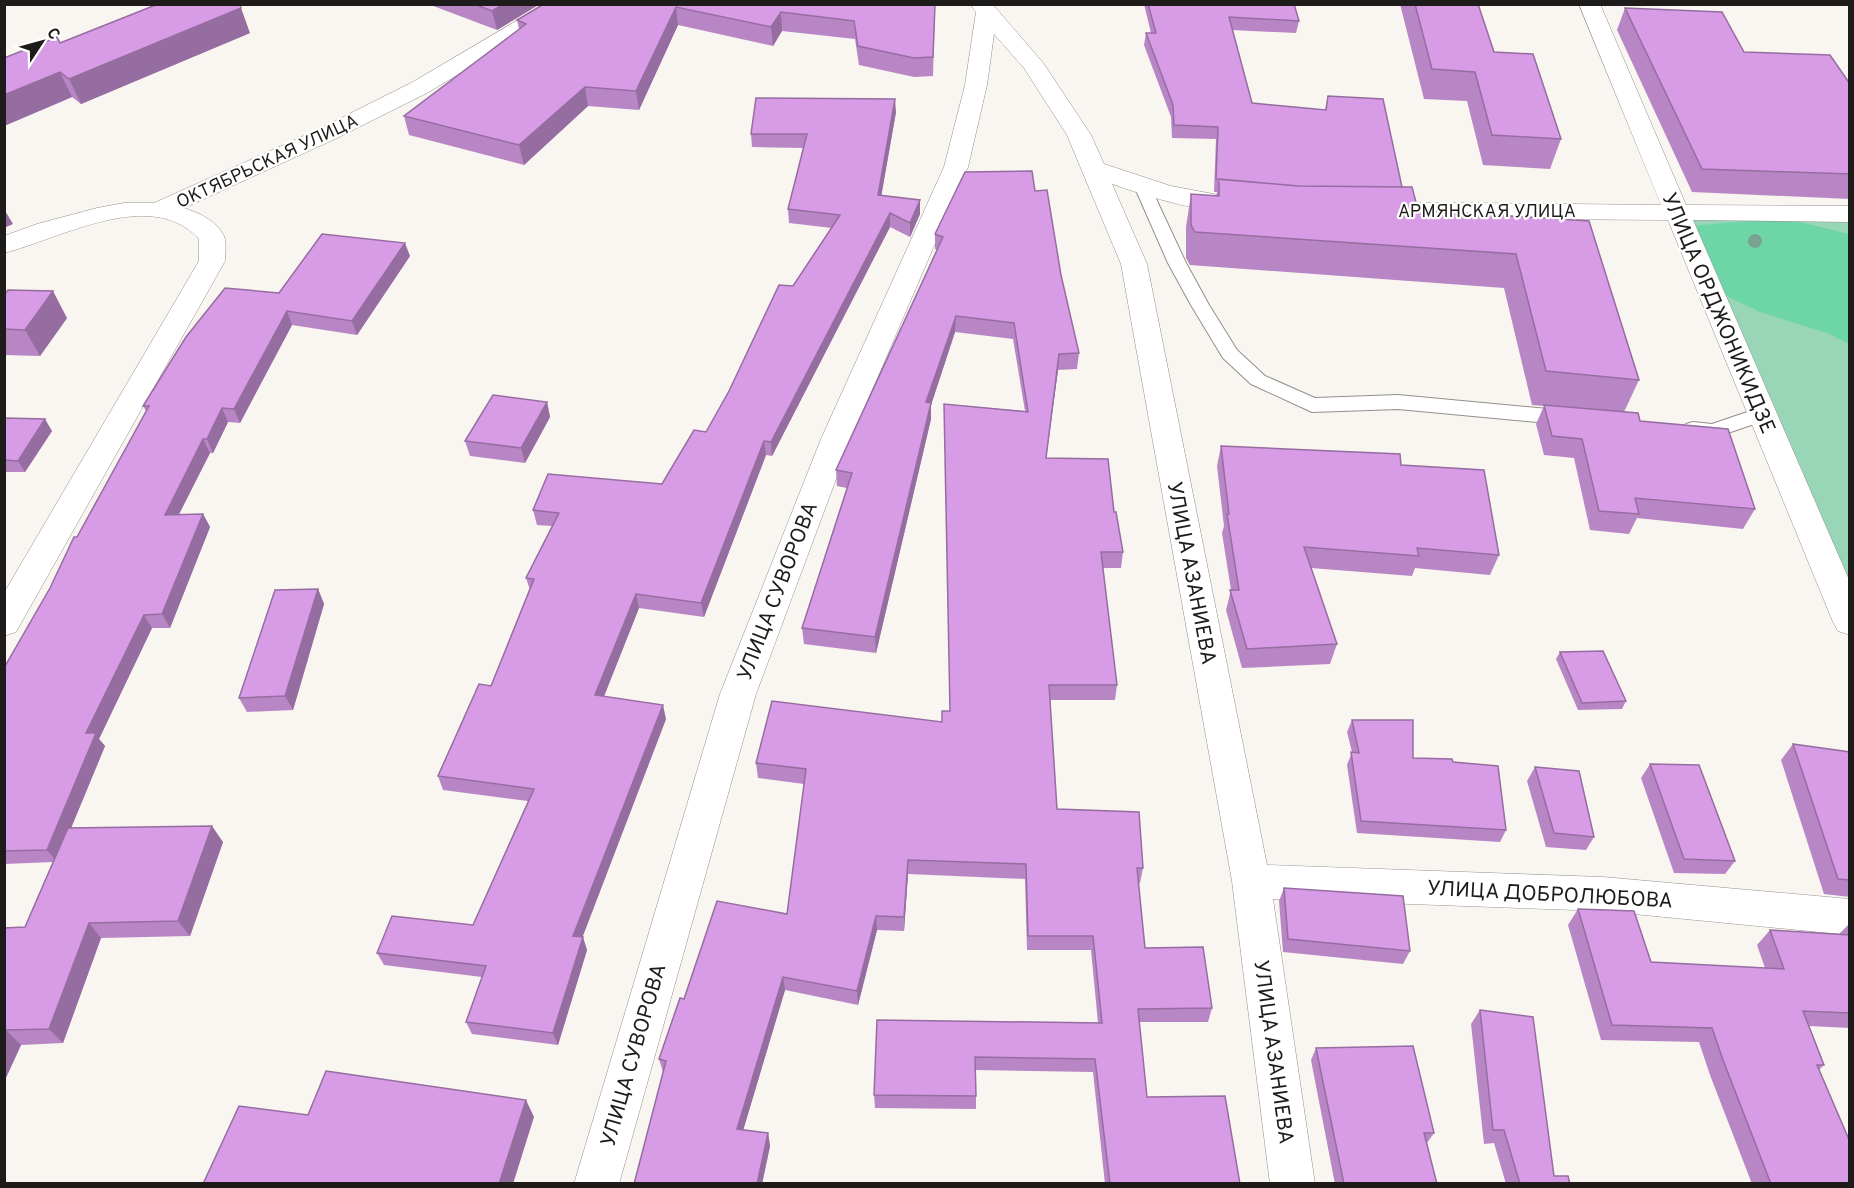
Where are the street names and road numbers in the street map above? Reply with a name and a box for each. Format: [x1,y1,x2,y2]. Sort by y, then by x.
street label: ОКТЯБРЬСКАЯ УЛИЦА [173,110,362,215]
street label: УЛИЦА ОРДЖОНИКИДЗЕ [1655,189,1781,438]
street label: АРМЯНСКАЯ УЛИЦА [1398,201,1576,224]
street label: УЛИЦА АЗАНИЕВА [1160,480,1221,667]
street label: УЛИЦА СУВОРОВА [732,498,825,685]
street label: УЛИЦА ДОБРОЛЮБОВА [1426,876,1674,915]
street label: УЛИЦА АЗАНИЕВА [1246,958,1299,1146]
street label: УЛИЦА СУВОРОВА [595,961,673,1150]

